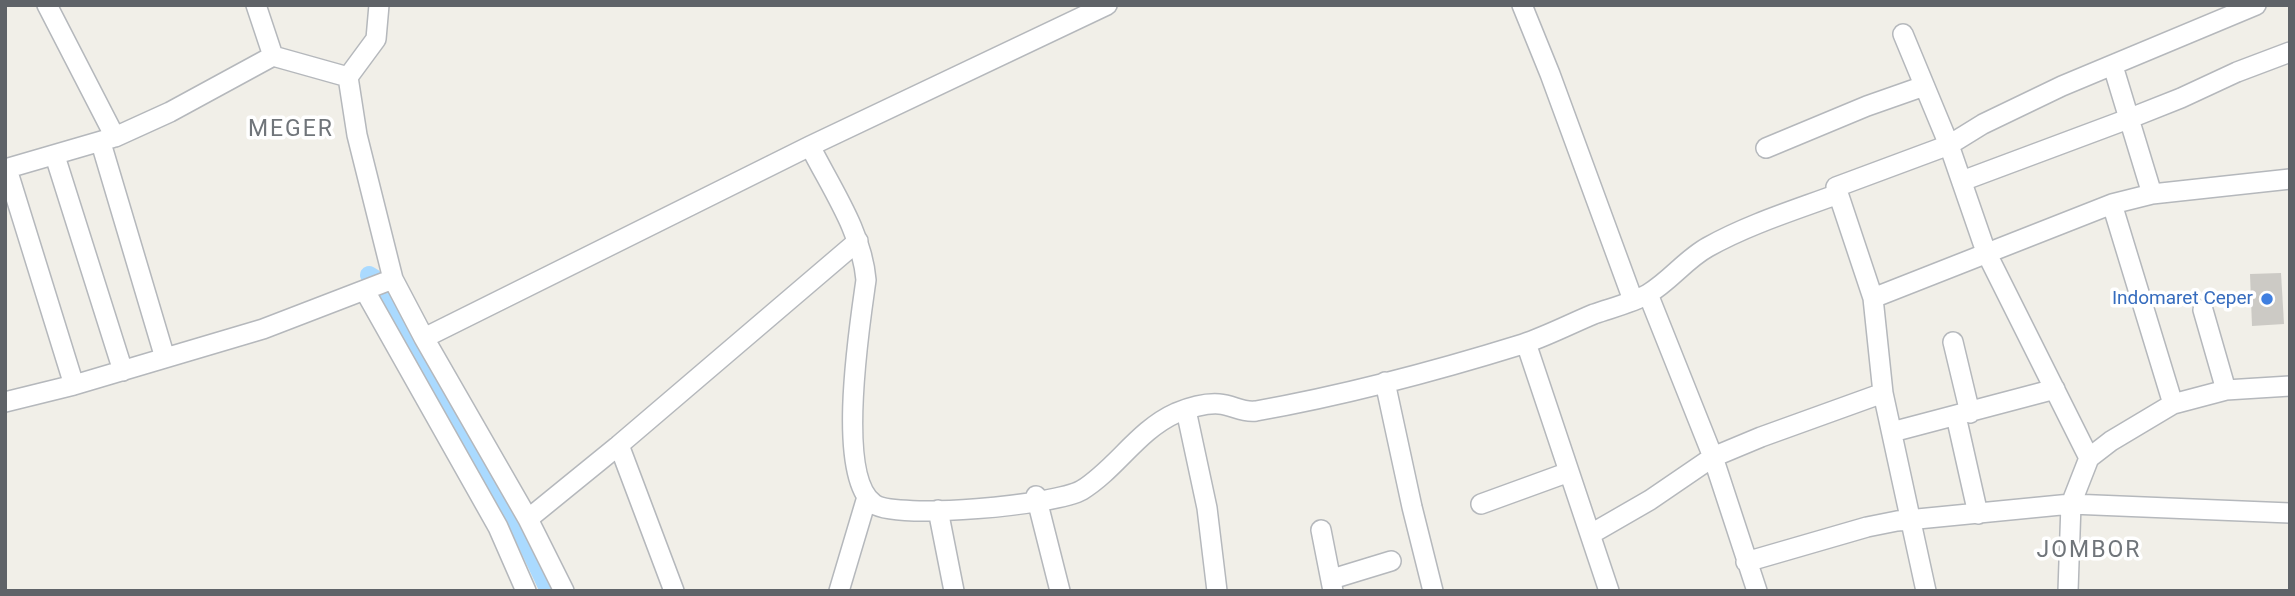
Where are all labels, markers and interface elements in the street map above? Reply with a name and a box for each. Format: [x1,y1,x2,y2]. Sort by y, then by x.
district label: MEGER [249,116,333,144]
place label: Indomaret Ceper [2112,288,2253,310]
marker: Indomaret Ceper [2259,291,2275,307]
district label: JOMBOR [2037,537,2141,565]

